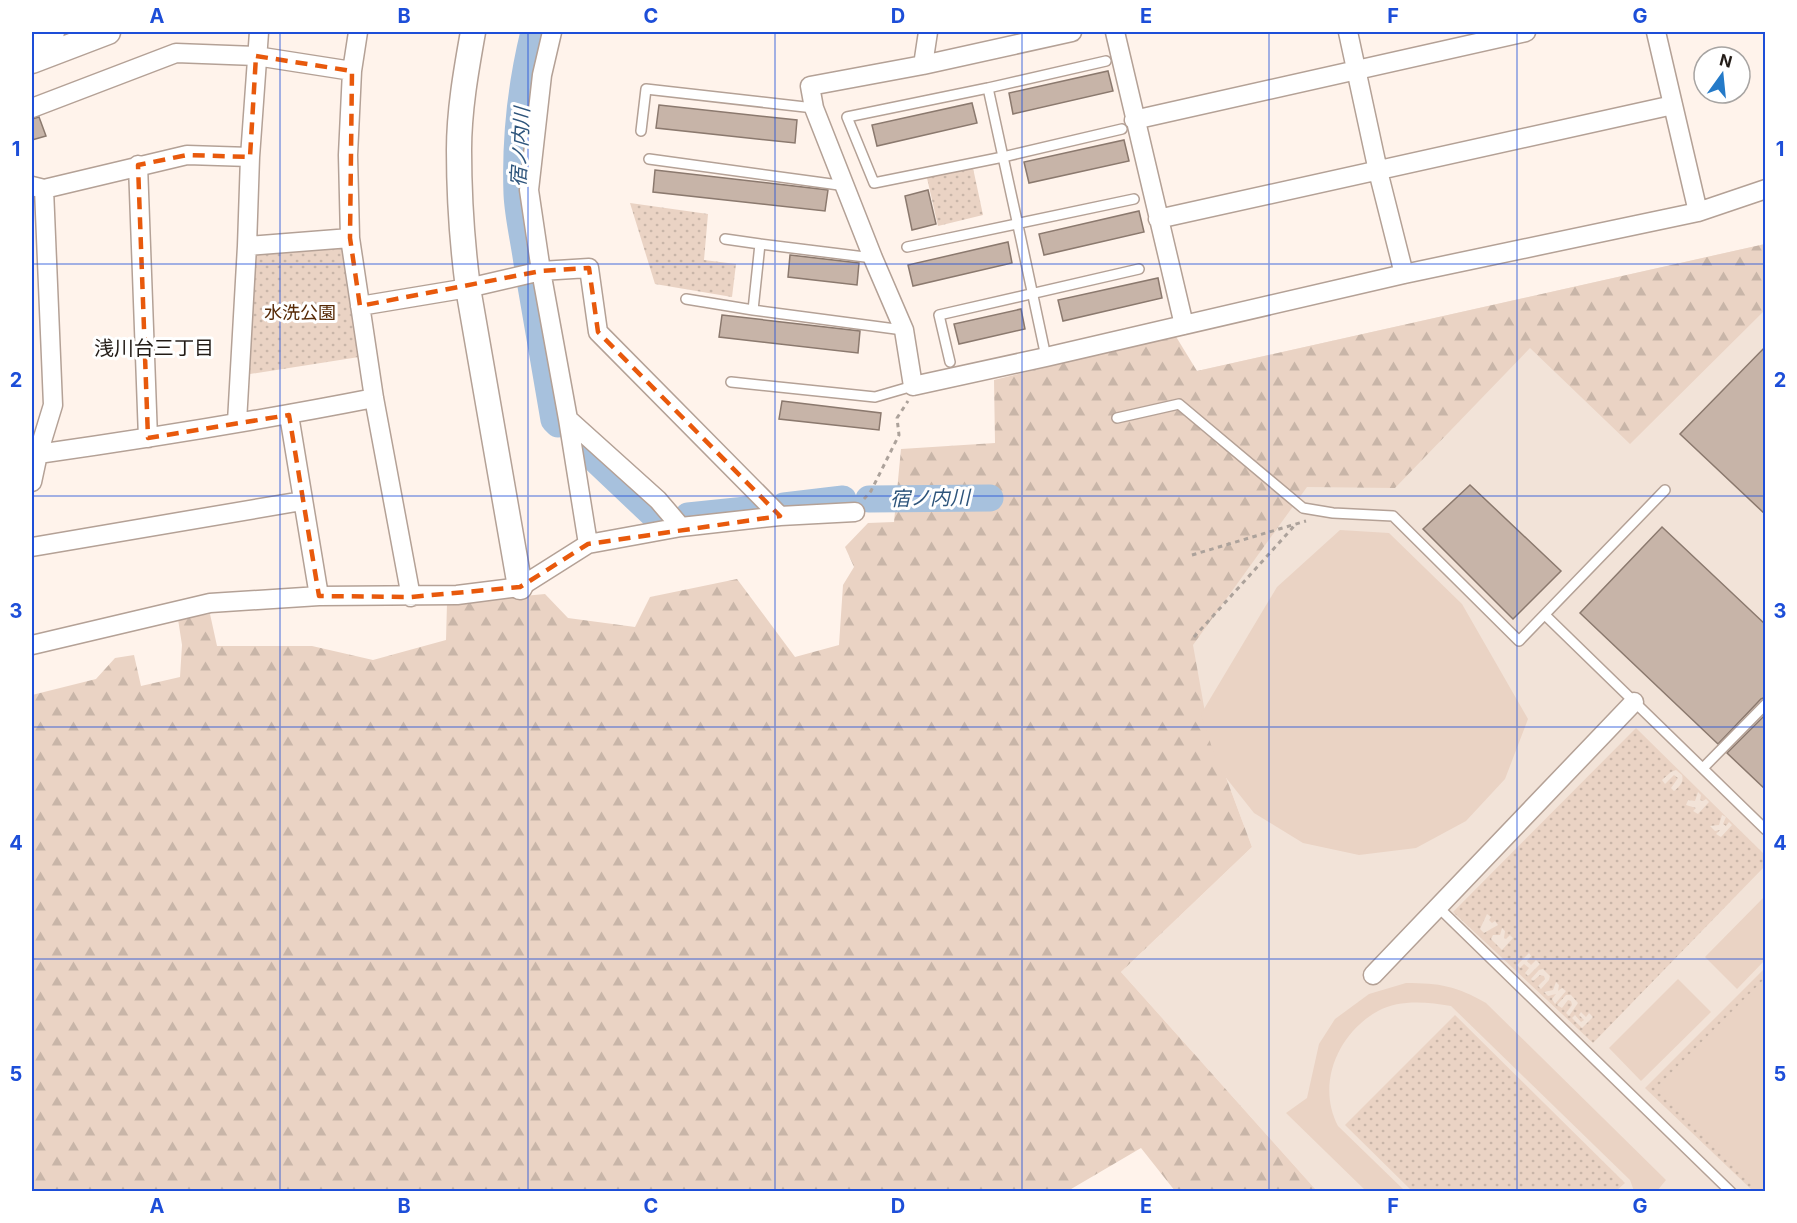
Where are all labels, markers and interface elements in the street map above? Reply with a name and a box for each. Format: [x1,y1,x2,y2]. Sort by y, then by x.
text: A [150,4,165,28]
text: B [397,4,411,28]
text: C [644,4,658,28]
text: D [891,4,905,28]
text: E [1140,4,1152,28]
text: F [1387,4,1399,28]
text: G [1632,4,1648,28]
north arrow [1692,45,1752,105]
text: N [1717,49,1734,72]
water label: 宿ノ内川 [506,104,534,188]
text: 1 [12,137,20,161]
text: 1 [1776,137,1784,161]
park label: 水洗公園 [264,302,336,323]
district label: 浅川台三丁目 [94,336,214,360]
text: 2 [10,368,22,392]
text: 2 [1774,368,1786,392]
water label: 宿ノ内川 [890,485,972,511]
text: 3 [10,599,22,623]
text: 3 [1774,599,1786,623]
text: 4 [9,831,23,855]
text: 4 [1773,831,1787,855]
text: 5 [10,1062,22,1086]
text: 5 [1774,1062,1786,1086]
text: A [150,1194,165,1218]
text: B [397,1194,411,1218]
text: C [644,1194,658,1218]
text: D [891,1194,905,1218]
text: E [1140,1194,1152,1218]
text: F [1387,1194,1399,1218]
text: G [1632,1194,1648,1218]

